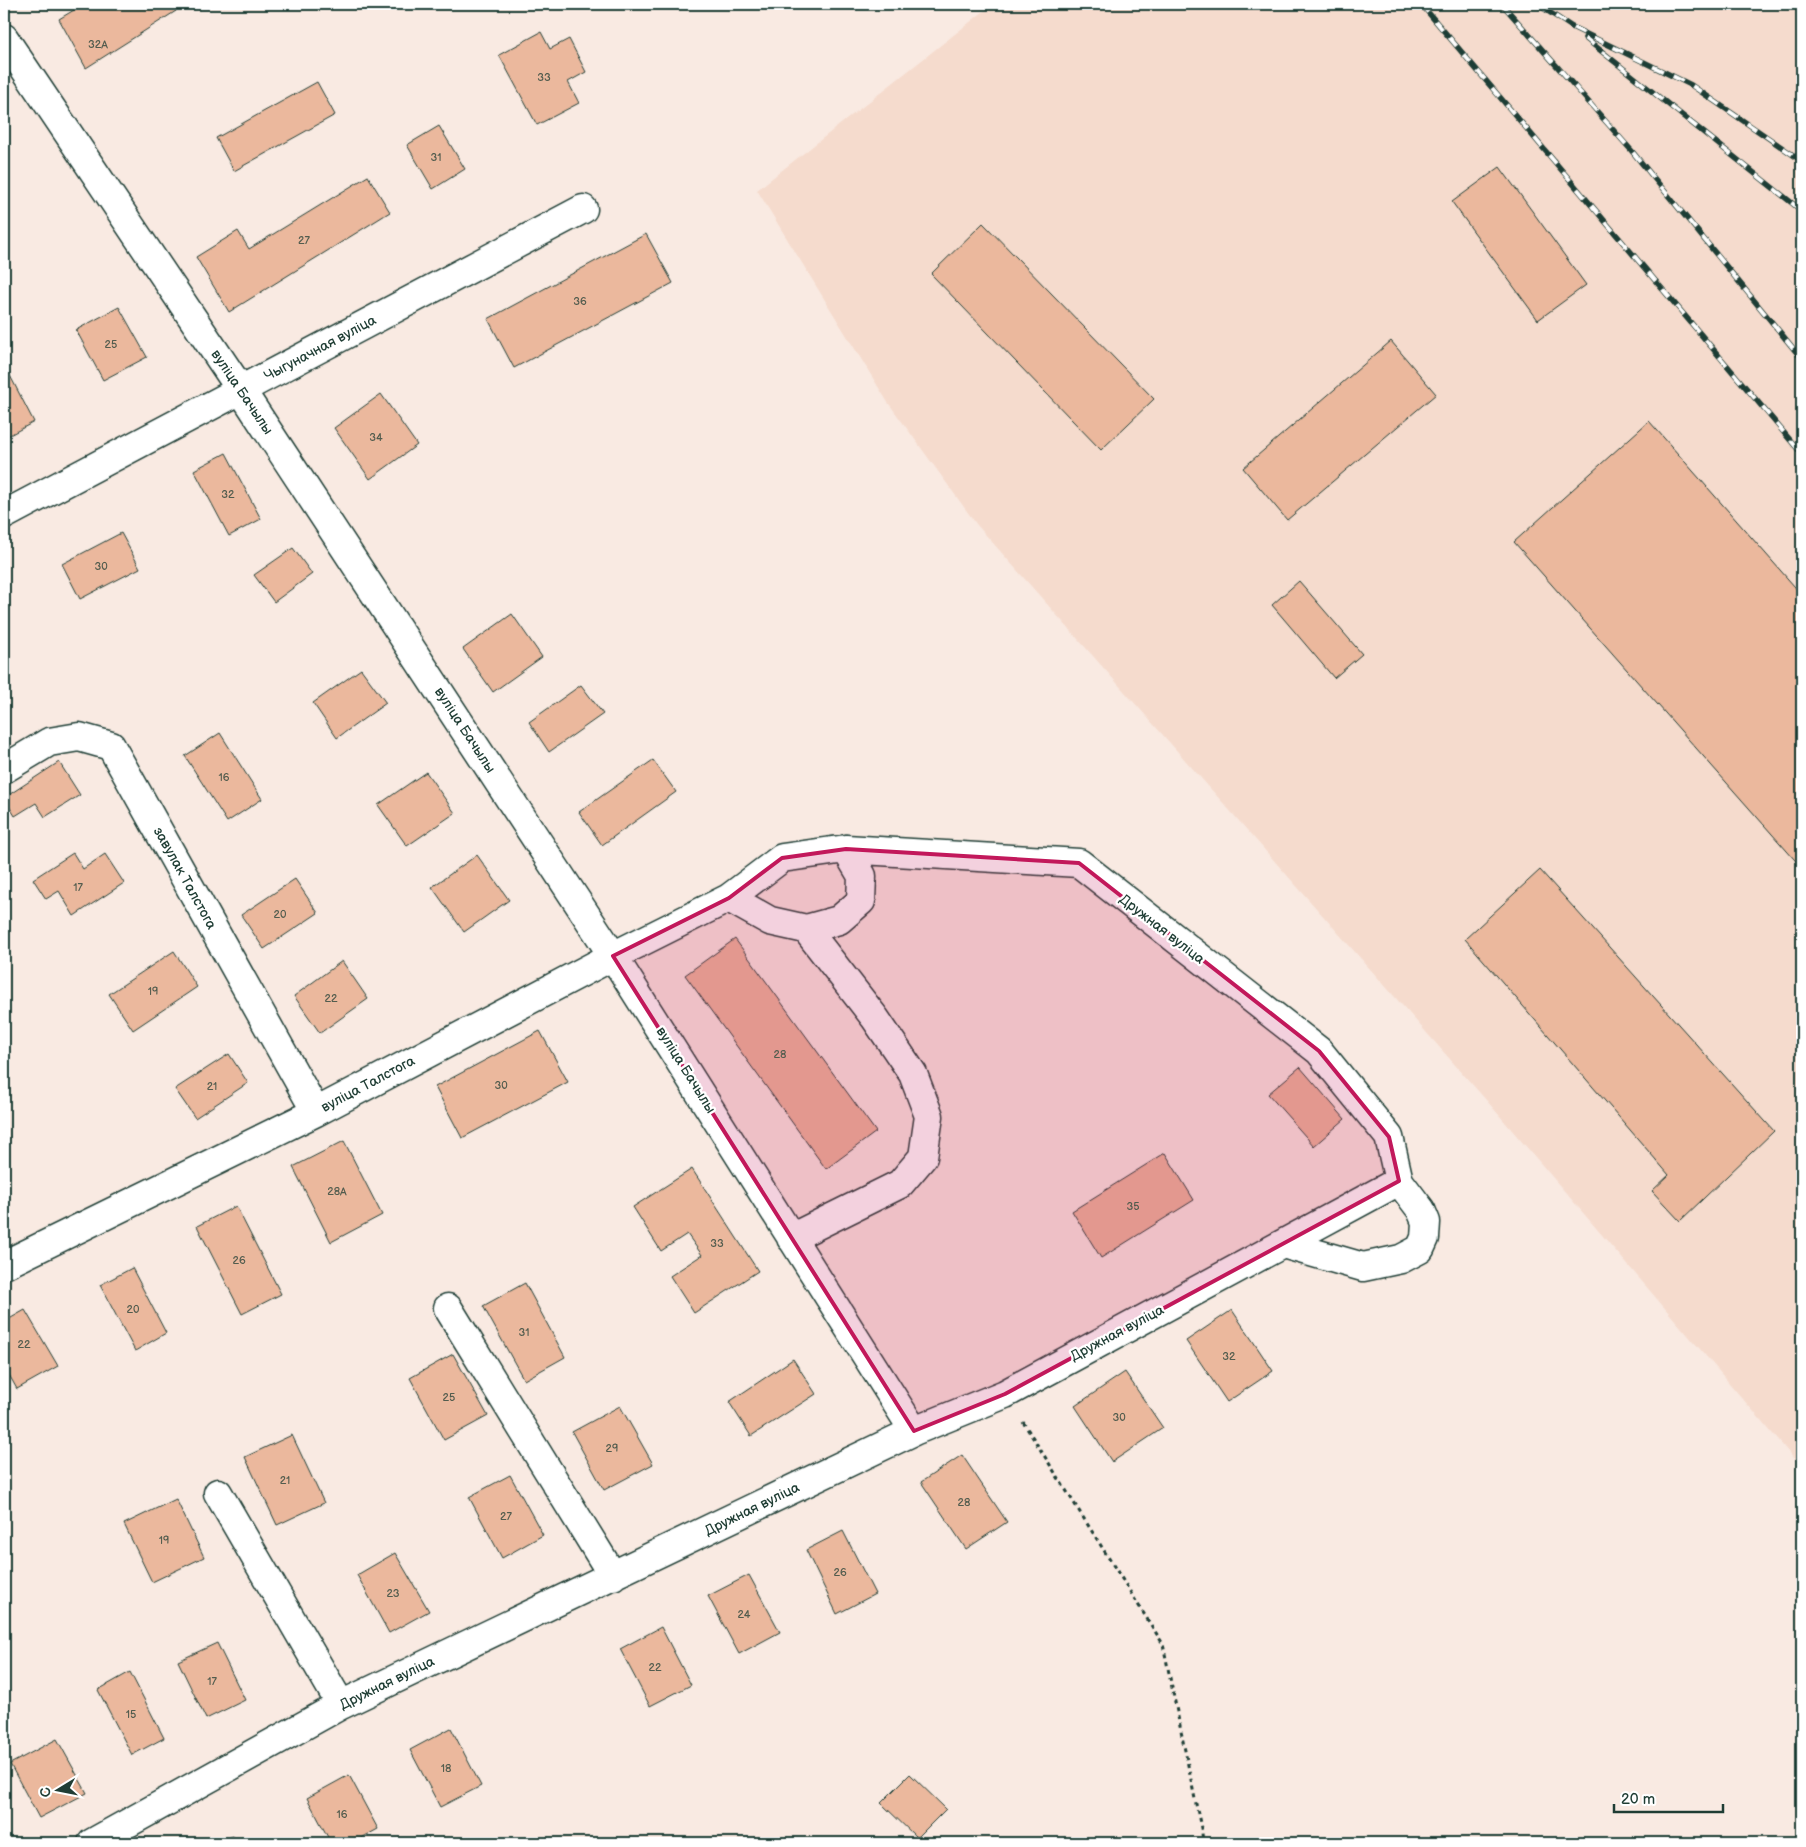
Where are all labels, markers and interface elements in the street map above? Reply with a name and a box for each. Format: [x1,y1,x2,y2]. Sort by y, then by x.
house number: 32А [88,38,108,51]
house number: 33 [537,71,551,84]
house number: 31 [430,151,442,164]
house number: 27 [298,234,311,247]
house number: 36 [573,295,587,308]
street label: Чыгуначная вуліца [261,311,379,385]
house number: 25 [105,338,117,351]
street label: вуліца Бачылы [207,346,277,438]
house number: 34 [369,431,383,444]
house number: 32 [221,488,235,501]
house number: 30 [94,560,108,573]
street label: вуліца Бачылы [431,684,499,776]
house number: 16 [219,771,230,784]
street label: завулак Талстога [150,824,221,933]
house number: 17 [73,881,83,894]
street label: Дружная вуліца [1116,890,1209,968]
house number: 20 [274,908,287,921]
house number: 19 [148,985,158,998]
house number: 22 [325,992,338,1005]
street label: вуліца Бачылы [653,1024,719,1116]
house number: 28 [774,1048,786,1061]
street label: вуліца Талстога [318,1052,418,1116]
house number: 30 [494,1079,508,1092]
house number: 21 [207,1080,217,1093]
house number: 28А [327,1185,347,1198]
house number: 35 [1126,1200,1140,1213]
house number: 33 [710,1237,724,1250]
house number: 26 [232,1254,246,1267]
street label: Дружная вуліца [1067,1301,1167,1365]
house number: 20 [127,1303,140,1316]
house number: 31 [518,1326,530,1339]
house number: 22 [18,1338,31,1351]
house number: 32 [1222,1350,1236,1363]
house number: 25 [443,1391,455,1404]
house number: 30 [1112,1411,1126,1424]
house number: 29 [606,1442,618,1455]
house number: 21 [280,1474,290,1487]
street label: Дружная вуліца [702,1478,803,1539]
house number: 28 [958,1496,970,1509]
house number: 27 [500,1510,513,1523]
house number: 19 [159,1534,169,1547]
house number: 26 [833,1566,847,1579]
house number: 23 [386,1587,400,1600]
house number: 24 [737,1608,751,1621]
street label: Дружная вуліца [337,1652,438,1713]
house number: 22 [649,1661,662,1674]
house number: 17 [207,1675,217,1688]
house number: 15 [126,1708,136,1721]
house number: 18 [441,1762,451,1775]
north arrow [32,1764,82,1814]
scale bar [1614,1782,1722,1814]
text: С [36,1786,55,1798]
text: 20 m [1621,1790,1655,1809]
house number: 16 [337,1808,348,1821]

